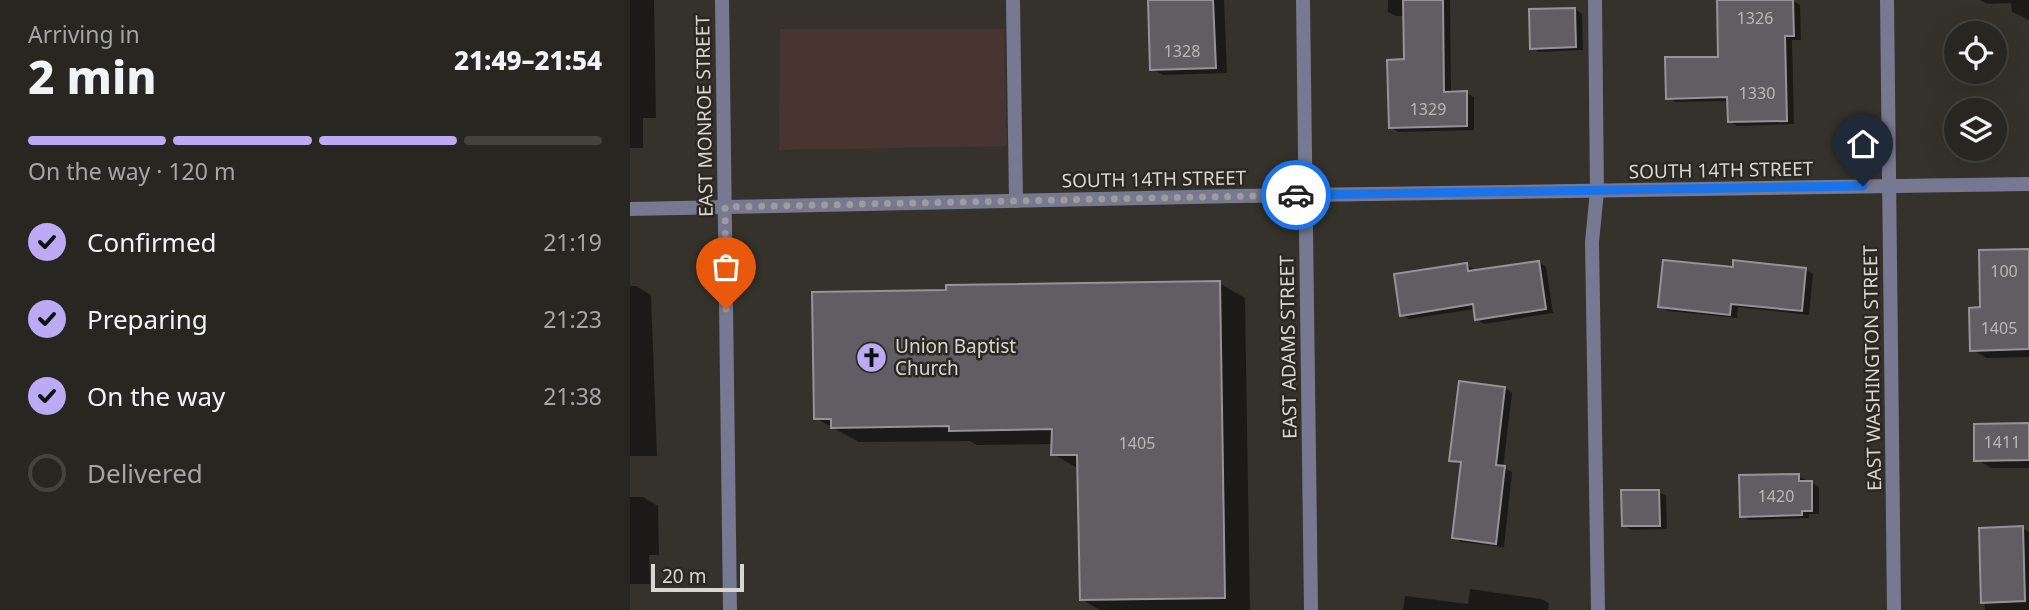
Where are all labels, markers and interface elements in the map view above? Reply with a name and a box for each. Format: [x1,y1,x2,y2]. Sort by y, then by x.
house number: 1326 [1737,7,1773,29]
street label: EAST MONROE STREET [689,14,719,217]
text: Arriving in [28,18,140,50]
map controls [1944,21,2007,161]
button: locate [1944,21,2007,84]
house number: 1328 [1164,40,1200,62]
text: 21:49–21:54 [454,42,602,78]
text: 2 min [28,45,157,107]
house number: 1330 [1739,82,1775,104]
house number: 1329 [1410,98,1446,120]
button: layers [1944,98,2007,161]
pin [1833,114,1893,186]
icon: home [1844,125,1882,163]
text: On the way · 120 m [28,155,235,187]
street label: SOUTH 14TH STREET [1628,155,1814,185]
courier [1261,160,1331,230]
street label: SOUTH 14TH STREET [1061,164,1247,194]
icon: car [1277,176,1315,214]
icon: check [28,223,66,261]
text: Confirmed [87,224,217,260]
text: 21:19 [543,226,602,258]
pin [696,237,756,309]
street label: EAST WASHINGTON STREET [1857,244,1887,491]
icon: bag [707,248,745,286]
street label: EAST ADAMS STREET [1273,255,1303,439]
house number: 100 [1990,260,2018,282]
icon: check [28,300,66,338]
text: Preparing [87,301,208,337]
text: 21:23 [543,303,602,335]
house number: 1405 [1981,317,2017,339]
place label: Union Baptist Church [895,333,1016,381]
church icon: Union Baptist Church [855,340,889,374]
icon: check [28,377,66,415]
text: On the way [87,378,225,414]
text: 21:38 [543,380,602,412]
house number: 1411 [1984,431,2020,453]
house number: 1405 [1119,432,1155,454]
text: Delivered [87,455,203,491]
house number: 1420 [1758,485,1794,507]
scale bar [651,561,744,593]
text: 20 m [662,563,706,589]

